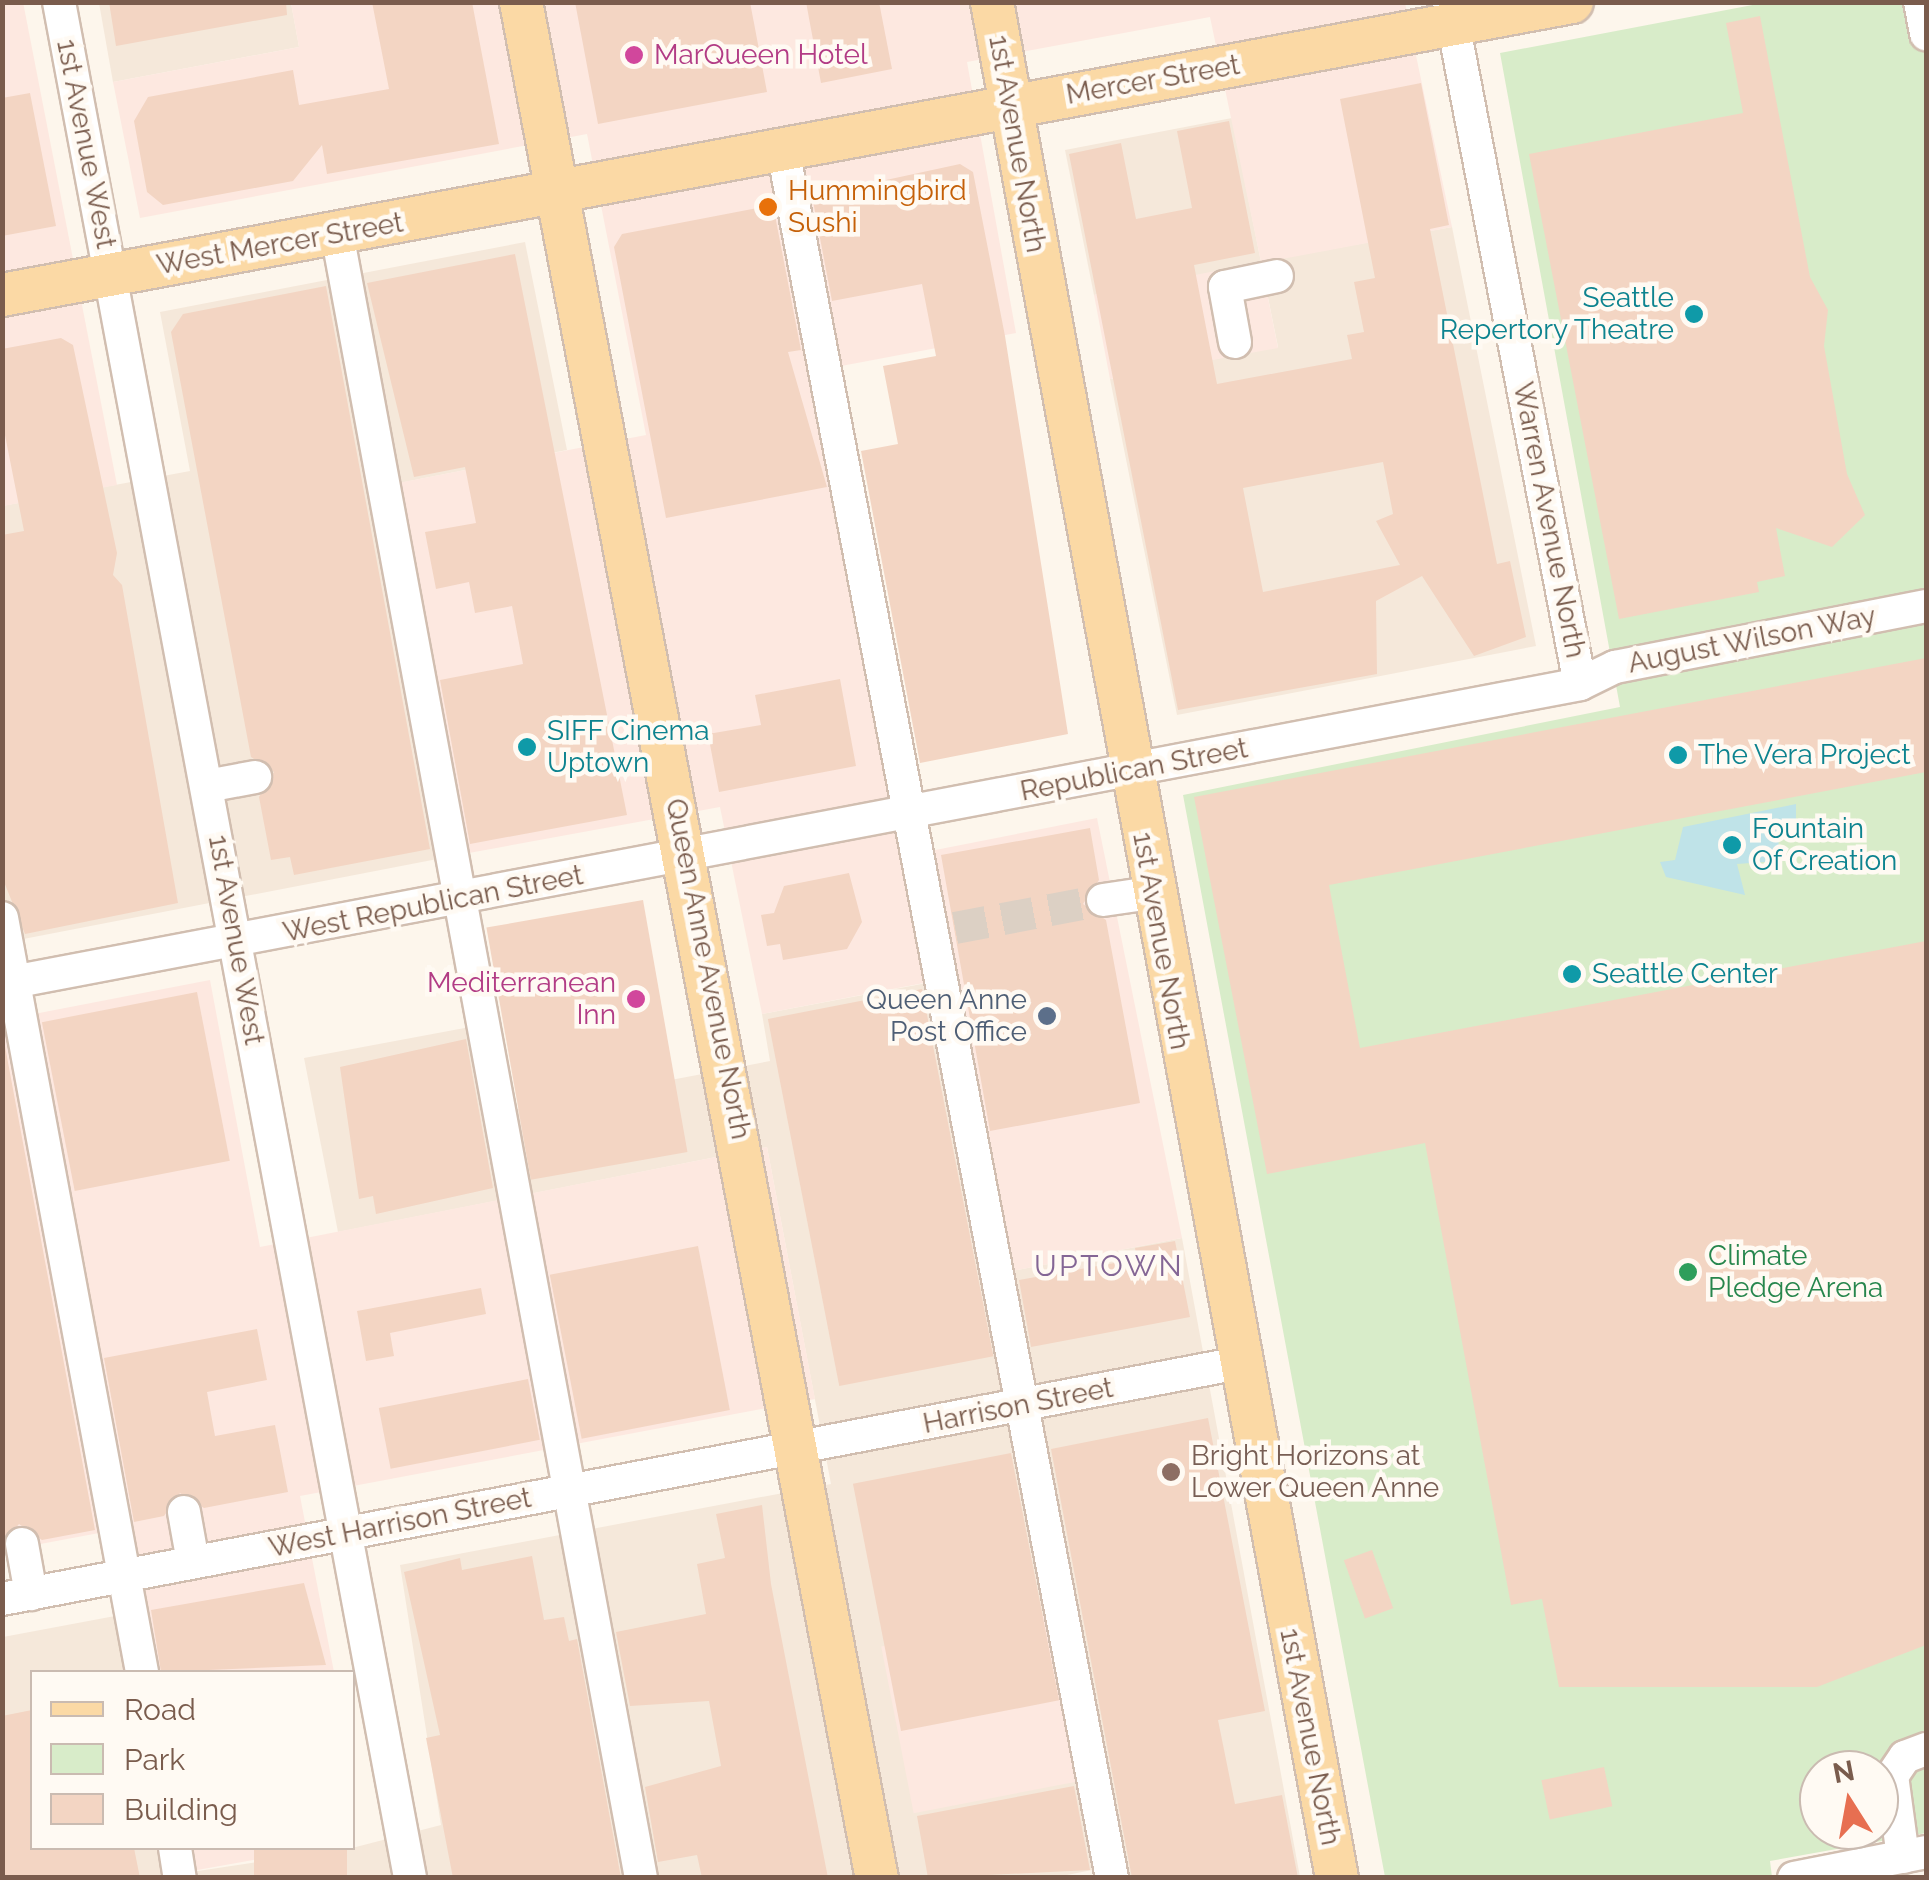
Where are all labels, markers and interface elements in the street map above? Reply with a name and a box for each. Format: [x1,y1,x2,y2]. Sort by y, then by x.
street label: 1st Avenue North [981,32,1053,256]
street label: 1st Avenue West [49,36,123,252]
place label: MarQueen Hotel [654,38,868,72]
marker: MarQueen Hotel [623,44,645,66]
street label: Mercer Street [1063,48,1243,112]
place label: Hummingbird Sushi [788,174,967,240]
marker: Hummingbird Sushi [757,196,779,218]
street label: West Mercer Street [154,206,406,282]
place label: Seattle Repertory Theatre [1438,281,1674,347]
marker: Seattle Repertory Theatre [1683,303,1705,325]
street label: Warren Avenue North [1506,379,1592,661]
street label: August Wilson Way [1624,599,1880,681]
place label: SIFF Cinema Uptown [547,714,710,780]
street label: Republican Street [1017,731,1251,809]
marker: SIFF Cinema Uptown [516,736,538,758]
place label: The Vera Project [1698,738,1912,772]
marker: The Vera Project [1667,744,1689,766]
street label: Queen Anne Avenue North [658,795,758,1143]
place label: Fountain Of Creation [1752,812,1898,878]
street label: 1st Avenue North [1125,829,1197,1053]
street label: 1st Avenue West [201,832,271,1048]
marker: Fountain Of Creation [1721,834,1743,856]
street label: West Republican Street [280,858,586,950]
place label: Seattle Center [1592,957,1778,991]
marker: Seattle Center [1561,963,1583,985]
place label: Mediterranean Inn [427,966,616,1032]
place label: Queen Anne Post Office [865,983,1027,1049]
marker: Mediterranean Inn [625,988,647,1010]
marker: Queen Anne Post Office [1036,1005,1058,1027]
place label: Climate Pledge Arena [1708,1239,1884,1305]
district label: UPTOWN [1034,1248,1184,1284]
marker: Climate Pledge Arena [1677,1261,1699,1283]
street label: Harrison Street [920,1371,1116,1441]
place label: Bright Horizons at Lower Queen Anne [1191,1439,1441,1505]
marker: Bright Horizons at Lower Queen Anne [1160,1461,1182,1483]
street label: West Harrison Street [266,1481,534,1565]
street label: 1st Avenue North [1272,1625,1348,1849]
legend [30,1670,355,1850]
text: Road [124,1692,196,1727]
text: Park [124,1742,185,1777]
north arrow [1799,1750,1899,1850]
text: N [1830,1754,1857,1790]
text: Building [124,1792,238,1827]

